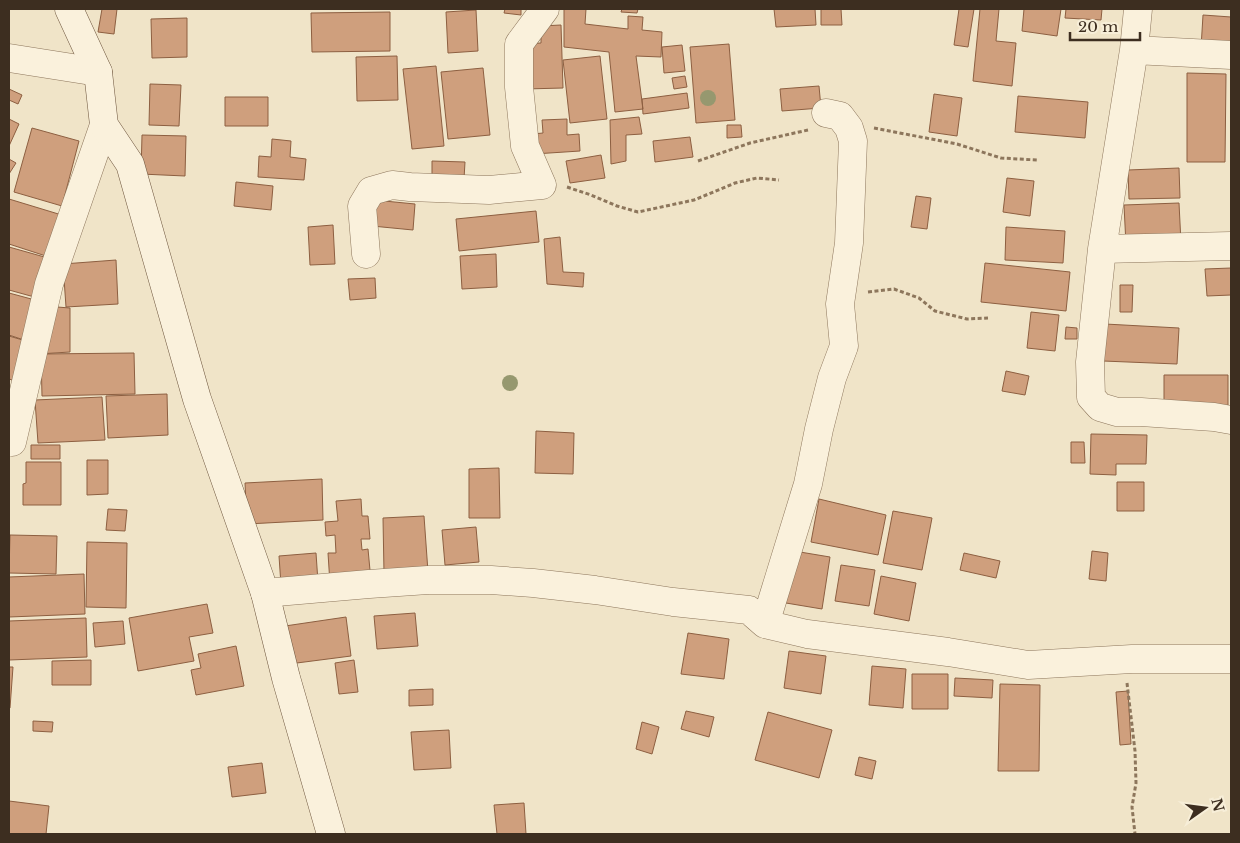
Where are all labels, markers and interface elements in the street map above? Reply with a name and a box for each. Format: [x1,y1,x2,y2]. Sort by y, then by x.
scale bar [1070,10,1140,42]
text: 20 m [1078,17,1118,36]
north arrow [1180,783,1230,833]
text: N [1207,796,1228,813]

